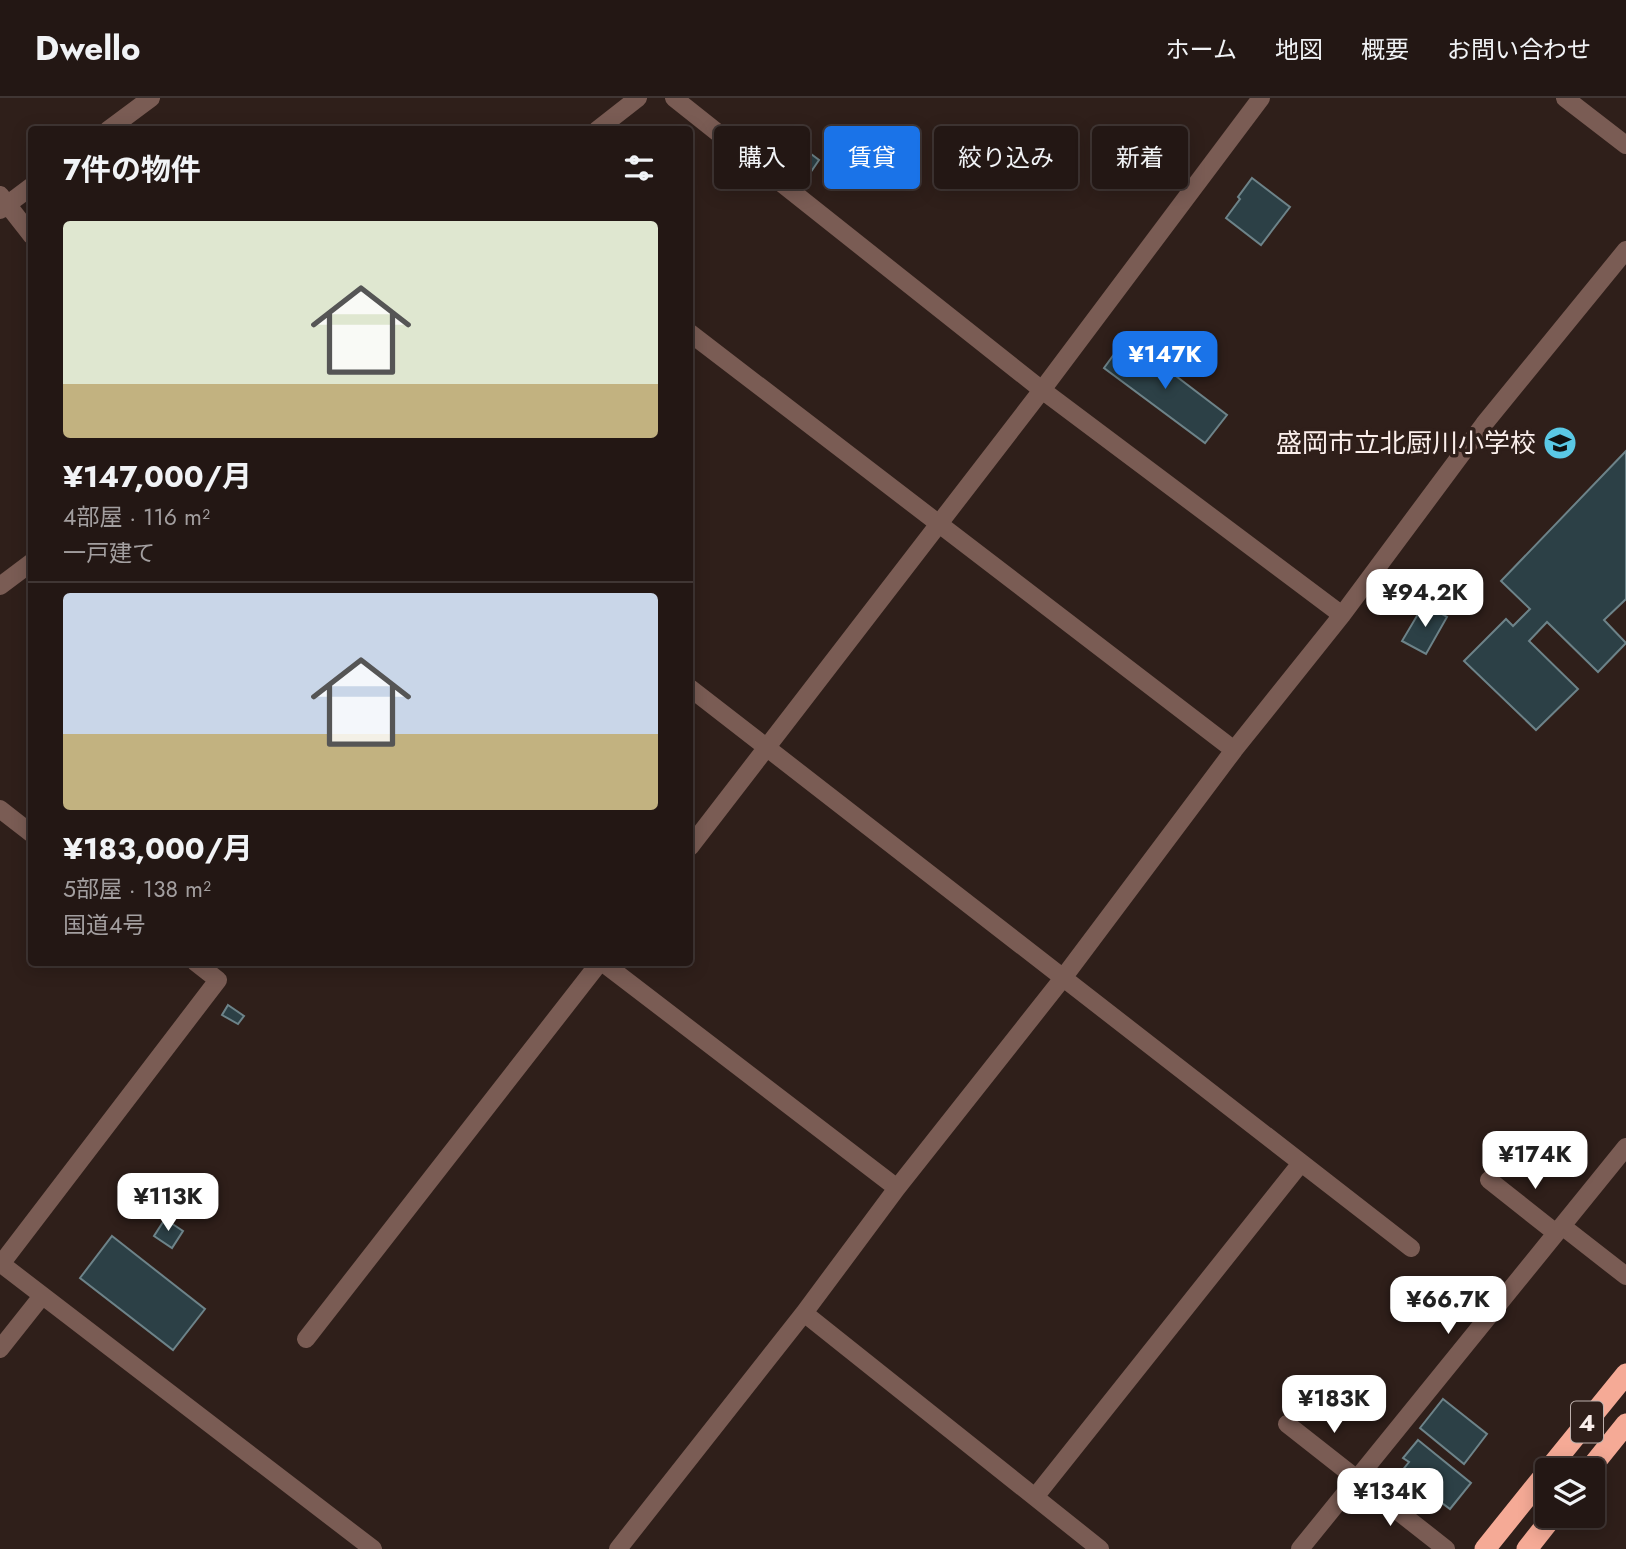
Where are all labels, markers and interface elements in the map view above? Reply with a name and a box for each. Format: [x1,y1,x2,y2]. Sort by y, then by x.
text: Dwello [35,25,141,72]
text: ホーム [1166,32,1237,67]
text: 地図 [1275,32,1323,67]
text: 概要 [1361,32,1409,67]
text: お問い合わせ [1447,32,1591,67]
chip: 購入 [714,126,810,189]
chip: 賃貸 [824,126,920,189]
chip: 絞り込み [934,126,1078,189]
chip: 新着 [1092,126,1188,189]
text: 7件の物件 [63,148,201,191]
icon: filters [620,149,658,187]
icon: home [298,267,424,393]
pin: ¥147K [1116,331,1214,391]
text: ¥147K [1128,337,1202,371]
place label: 盛岡市立北厨川小学校 [1276,424,1536,462]
school or university icon: 盛岡市立北厨川小学校 [1541,424,1579,462]
text: ¥147,000/月 [63,455,252,498]
text: 4部屋 · 116 m² [63,500,210,534]
text: 一戸建て [63,536,155,570]
pin: ¥94.2K [1368,570,1482,629]
text: ¥94.2K [1382,575,1468,609]
icon: home [298,639,424,765]
text: ¥183,000/月 [63,827,253,870]
text: 5部屋 · 138 m² [63,872,211,906]
text: 国道4号 [63,908,145,942]
pin: ¥174K [1486,1132,1584,1191]
text: ¥174K [1498,1137,1572,1171]
pin: ¥113K [119,1174,217,1233]
text: ¥113K [133,1179,203,1213]
pin: ¥66.7K [1391,1276,1505,1336]
text: ¥66.7K [1406,1282,1490,1316]
pin: ¥183K [1285,1376,1383,1435]
text: ¥183K [1298,1381,1370,1415]
road number: 4 [1571,1402,1603,1442]
map controls [1535,1458,1605,1528]
button: layers [1535,1458,1605,1528]
pin: ¥134K [1341,1468,1439,1528]
text: ¥134K [1353,1474,1427,1508]

